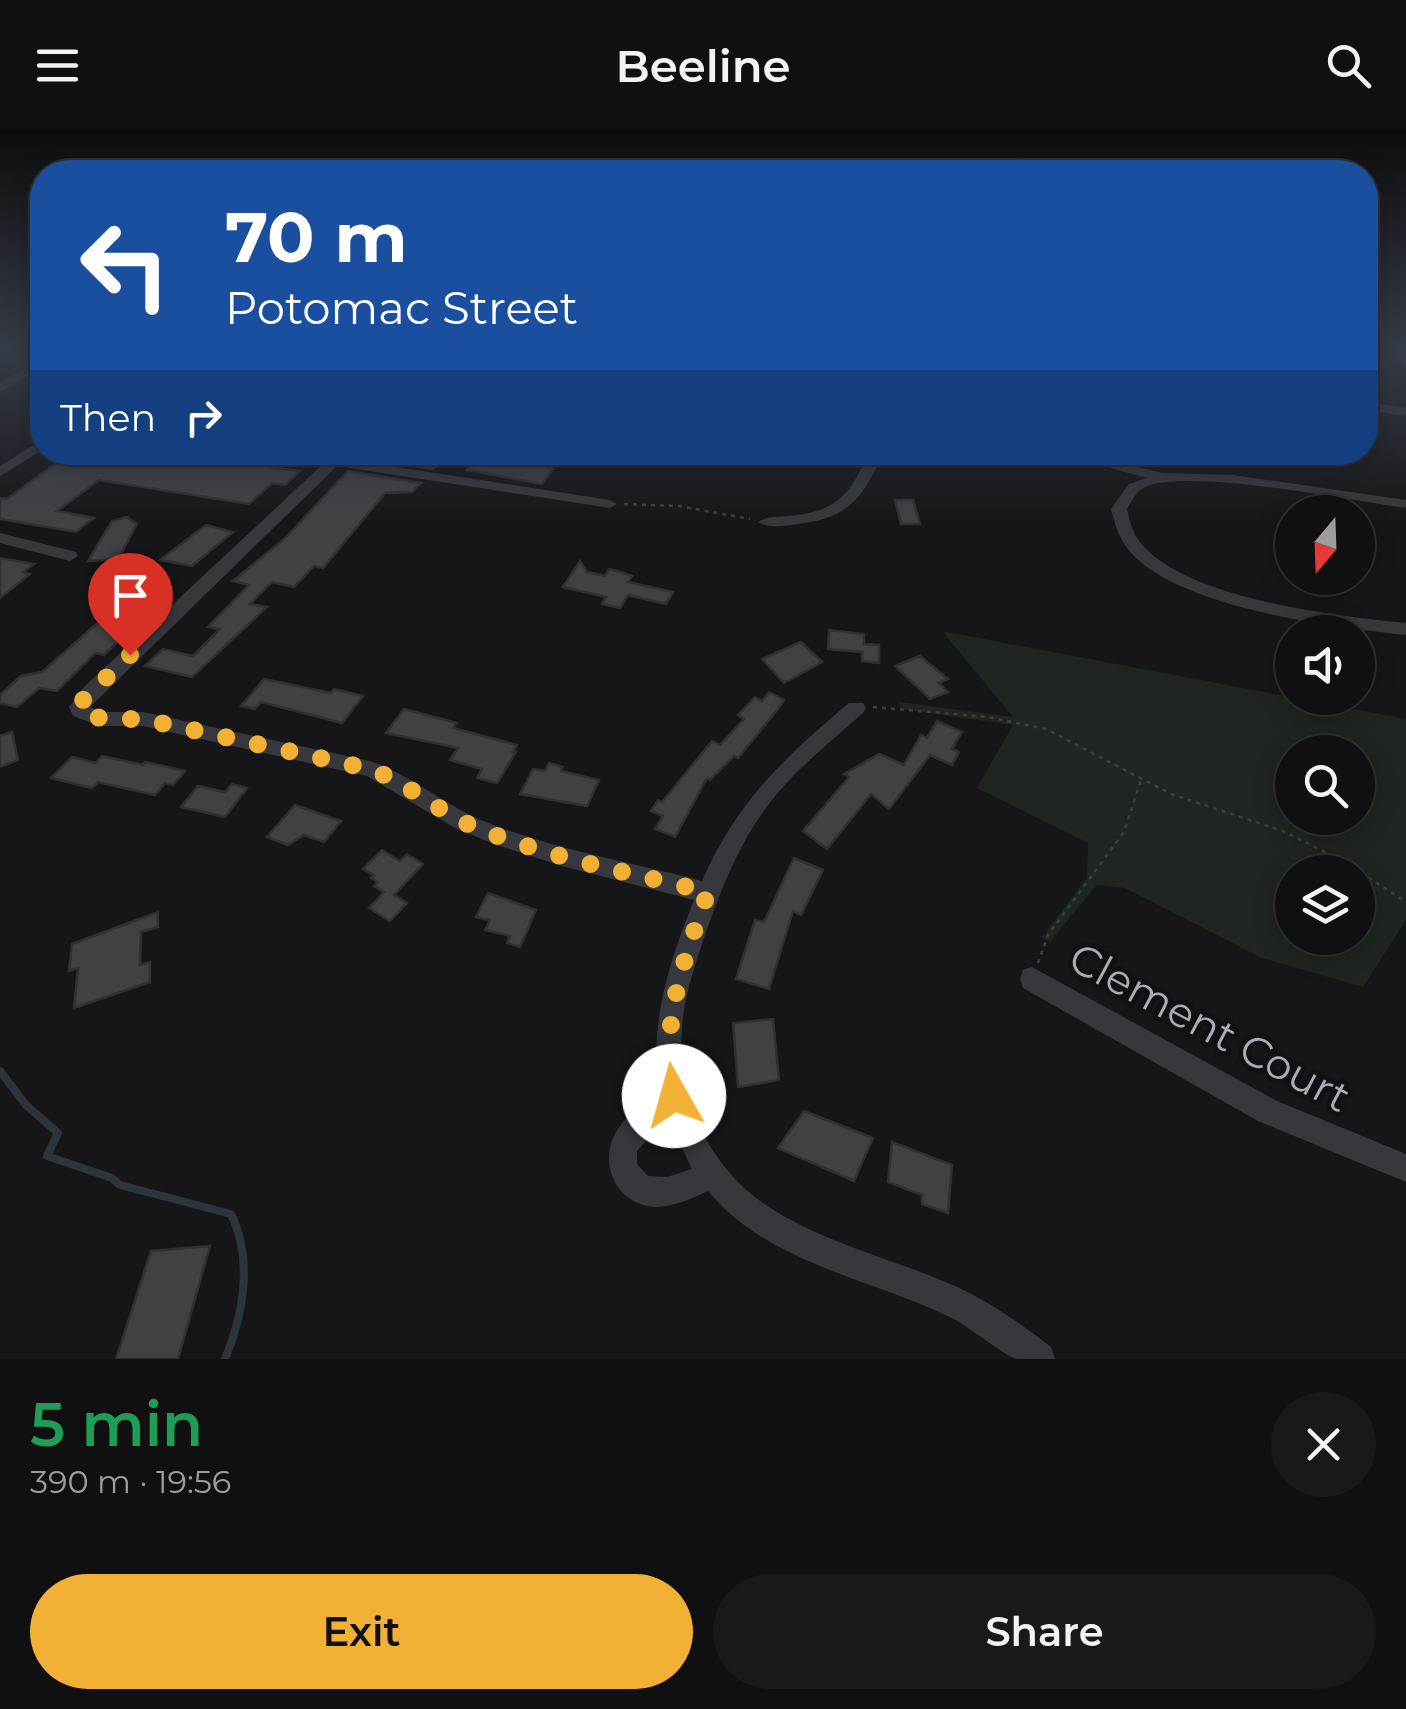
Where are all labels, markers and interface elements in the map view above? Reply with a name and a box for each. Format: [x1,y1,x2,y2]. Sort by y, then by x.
icon: menu [30,38,85,93]
text: Beeline [615,38,791,93]
icon: search [1321,38,1376,93]
text: 70 m [225,194,408,280]
icon: left [60,200,190,330]
text: Potomac Street [225,280,578,335]
icon: right [176,390,231,445]
text: Then [60,394,156,441]
north arrow [1275,495,1375,595]
map controls [1275,495,1375,955]
pin [88,553,173,656]
icon: arrive [103,568,158,623]
button: sound [1275,615,1375,715]
button: search [1275,735,1375,835]
button: layers [1275,855,1375,955]
street label: Clement Court [1061,931,1359,1123]
position arrow [622,1044,726,1148]
text: 5 min [30,1388,203,1461]
button: close [1271,1392,1376,1497]
text: 390 m · 19:56 [30,1462,231,1501]
button: Exit [30,1574,693,1689]
button: Share [713,1574,1376,1689]

